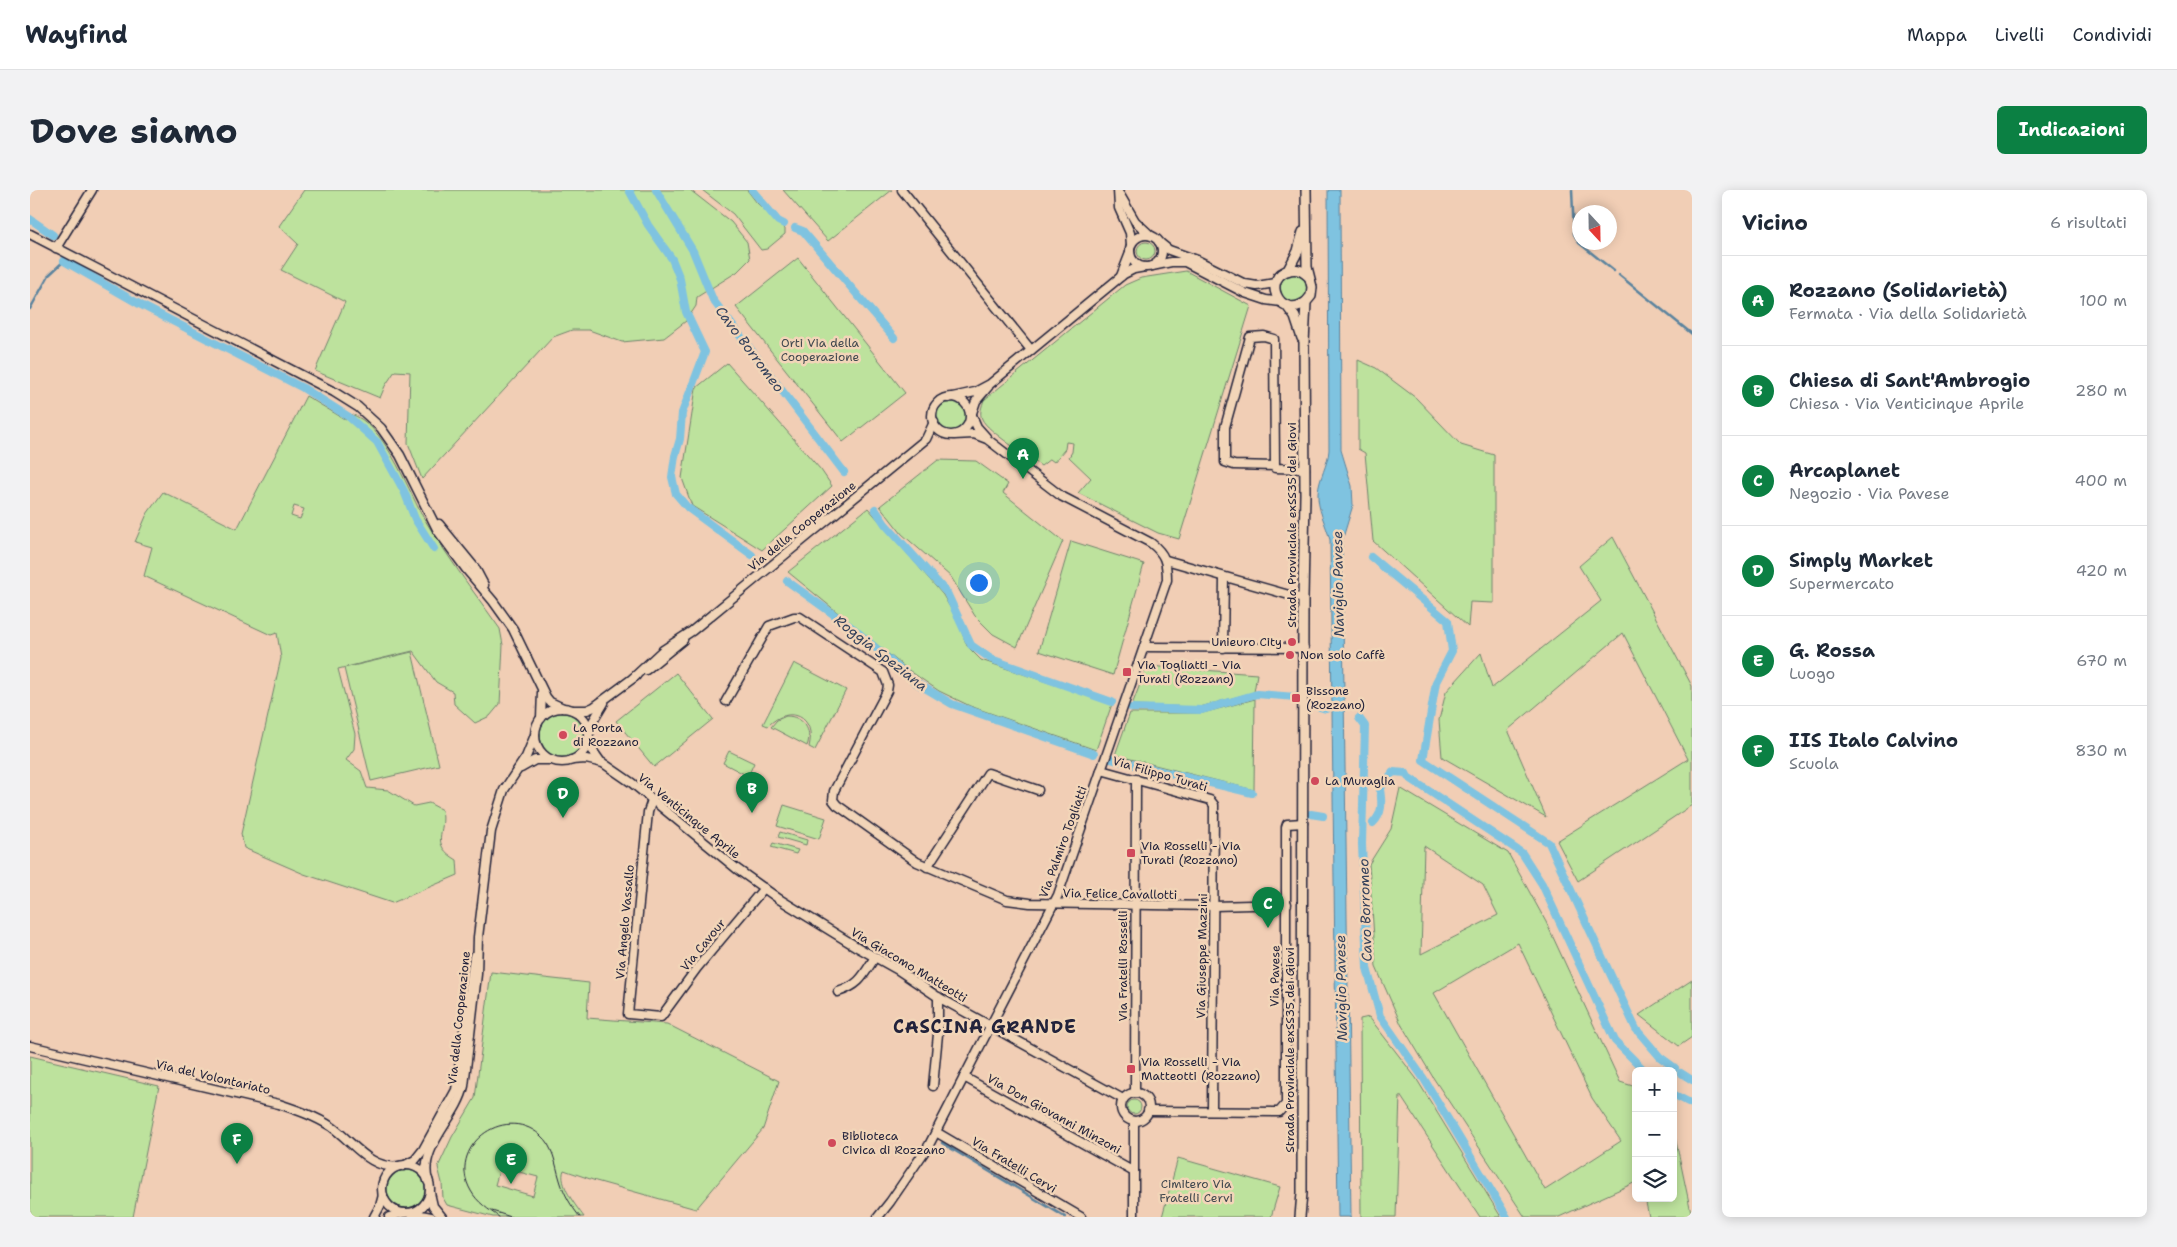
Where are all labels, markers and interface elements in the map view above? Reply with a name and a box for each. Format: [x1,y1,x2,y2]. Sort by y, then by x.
text: Wayfind [25,19,128,51]
text: Mappa [1907,23,1967,47]
text: Livelli [1995,23,2044,47]
text: Condividi [2072,23,2152,47]
button: Indicazioni [1997,106,2147,154]
text: Dove siamo [30,107,238,154]
north arrow [1572,205,1617,250]
text: Vicino [1742,209,1808,237]
text: 6 risultati [2050,212,2127,233]
text: Rozzano (Solidarietà) [1789,278,2007,303]
text: A [1752,290,1764,311]
text: 100 m [2079,290,2127,311]
water label: Cavo Borromeo [712,302,788,396]
text: Fermata · Via della Solidarietà [1789,303,2027,324]
park label: Orti Via della Cooperazione [781,335,860,365]
text: Chiesa di Sant'Ambrogio [1789,368,2030,393]
text: B [1753,380,1763,401]
text: 280 m [2075,380,2127,401]
text: Chiesa · Via Venticinque Aprile [1789,393,2024,414]
street label: Strada Provinciale exSS35 dei Giovi [1284,422,1300,628]
pin: A [1007,438,1039,479]
text: Arcaplanet [1789,458,1900,483]
text: C [1753,470,1763,491]
text: 400 m [2074,470,2127,491]
street label: Via della Cooperazione [745,477,859,575]
text: Negozio · Via Pavese [1789,483,1950,504]
water label: Naviglio Pavese [1328,531,1348,637]
text: Simply Market [1789,548,1933,573]
text: D [1752,560,1764,581]
text: 420 m [2076,560,2127,581]
your location [966,570,992,596]
text: Supermercato [1789,573,1894,594]
water label: Roggia Speziana [831,611,931,695]
place label: Unieuro City [1211,634,1282,650]
marker: Unieuro City [1286,636,1298,648]
text: G. Rossa [1789,638,1875,663]
place label: Non solo Caffè [1300,647,1386,663]
marker: Non solo Caffè [1284,649,1296,661]
text: E [1753,650,1763,671]
text: 670 m [2076,650,2127,671]
place label: Via Togliatti - Via Turati (Rozzano) [1137,657,1241,687]
text: Luogo [1789,663,1835,684]
marker: Via Togliatti - Via Turati (Rozzano) [1121,666,1133,678]
place label: Bissone (Rozzano) [1306,683,1365,713]
marker: Bissone (Rozzano) [1290,692,1302,704]
place label: La Porta di Rozzano [573,720,639,750]
text: IIS Italo Calvino [1789,728,1958,753]
marker: La Porta di Rozzano [557,729,569,741]
text: F [1753,740,1763,761]
text: 830 m [2075,740,2127,761]
street label: Via Filippo Turati [1111,753,1209,795]
text: Scuola [1789,753,1839,774]
street label: Via Venticinque Aprile [634,770,744,862]
pin: B [736,772,768,813]
place label: La Muraglia [1325,773,1395,789]
marker: La Muraglia [1309,775,1321,787]
pin: D [547,777,579,818]
street label: Via Palmiro Togliatti [1035,784,1091,900]
place label: Via Rosselli - Via Turati (Rozzano) [1141,838,1241,868]
marker: Via Rosselli - Via Turati (Rozzano) [1125,847,1137,859]
water label: Cavo Borromeo [1354,858,1376,962]
street label: Via Angelo Vassallo [612,864,638,980]
street label: Via Felice Cavallotti [1063,885,1177,903]
pin: C [1252,887,1284,928]
street label: Via Giuseppe Mazzini [1193,893,1211,1019]
street label: Via Fratelli Rosselli [1115,910,1131,1022]
street label: Via Cavour [677,915,729,975]
street label: Via Giacomo Matteotti [848,924,970,1006]
water label: Naviglio Pavese [1331,935,1351,1041]
street label: Via Pavese [1266,945,1284,1007]
street label: Strada Provinciale exSS35 dei Giovi [1282,947,1298,1153]
street label: Via della Cooperazione [444,950,474,1086]
district label: CASCINA GRANDE [893,1015,1077,1039]
place label: Via Rosselli - Via Matteotti (Rozzano) [1141,1054,1260,1084]
street label: Via del Volontariato [154,1056,272,1098]
marker: Via Rosselli - Via Matteotti (Rozzano) [1125,1063,1137,1075]
map controls [1632,1067,1677,1202]
button: + [1632,1067,1677,1112]
street label: Via Don Giovanni Minzoni [984,1070,1124,1158]
button: − [1632,1112,1677,1157]
pin: F [221,1123,253,1164]
place label: Biblioteca Civica di Rozzano [842,1128,945,1158]
street label: Via Fratelli Cervi [969,1133,1059,1197]
marker: Biblioteca Civica di Rozzano [826,1137,838,1149]
pin: E [495,1143,527,1184]
button: layers [1632,1157,1677,1202]
park label: Cimitero Via Fratelli Cervi [1159,1176,1233,1206]

